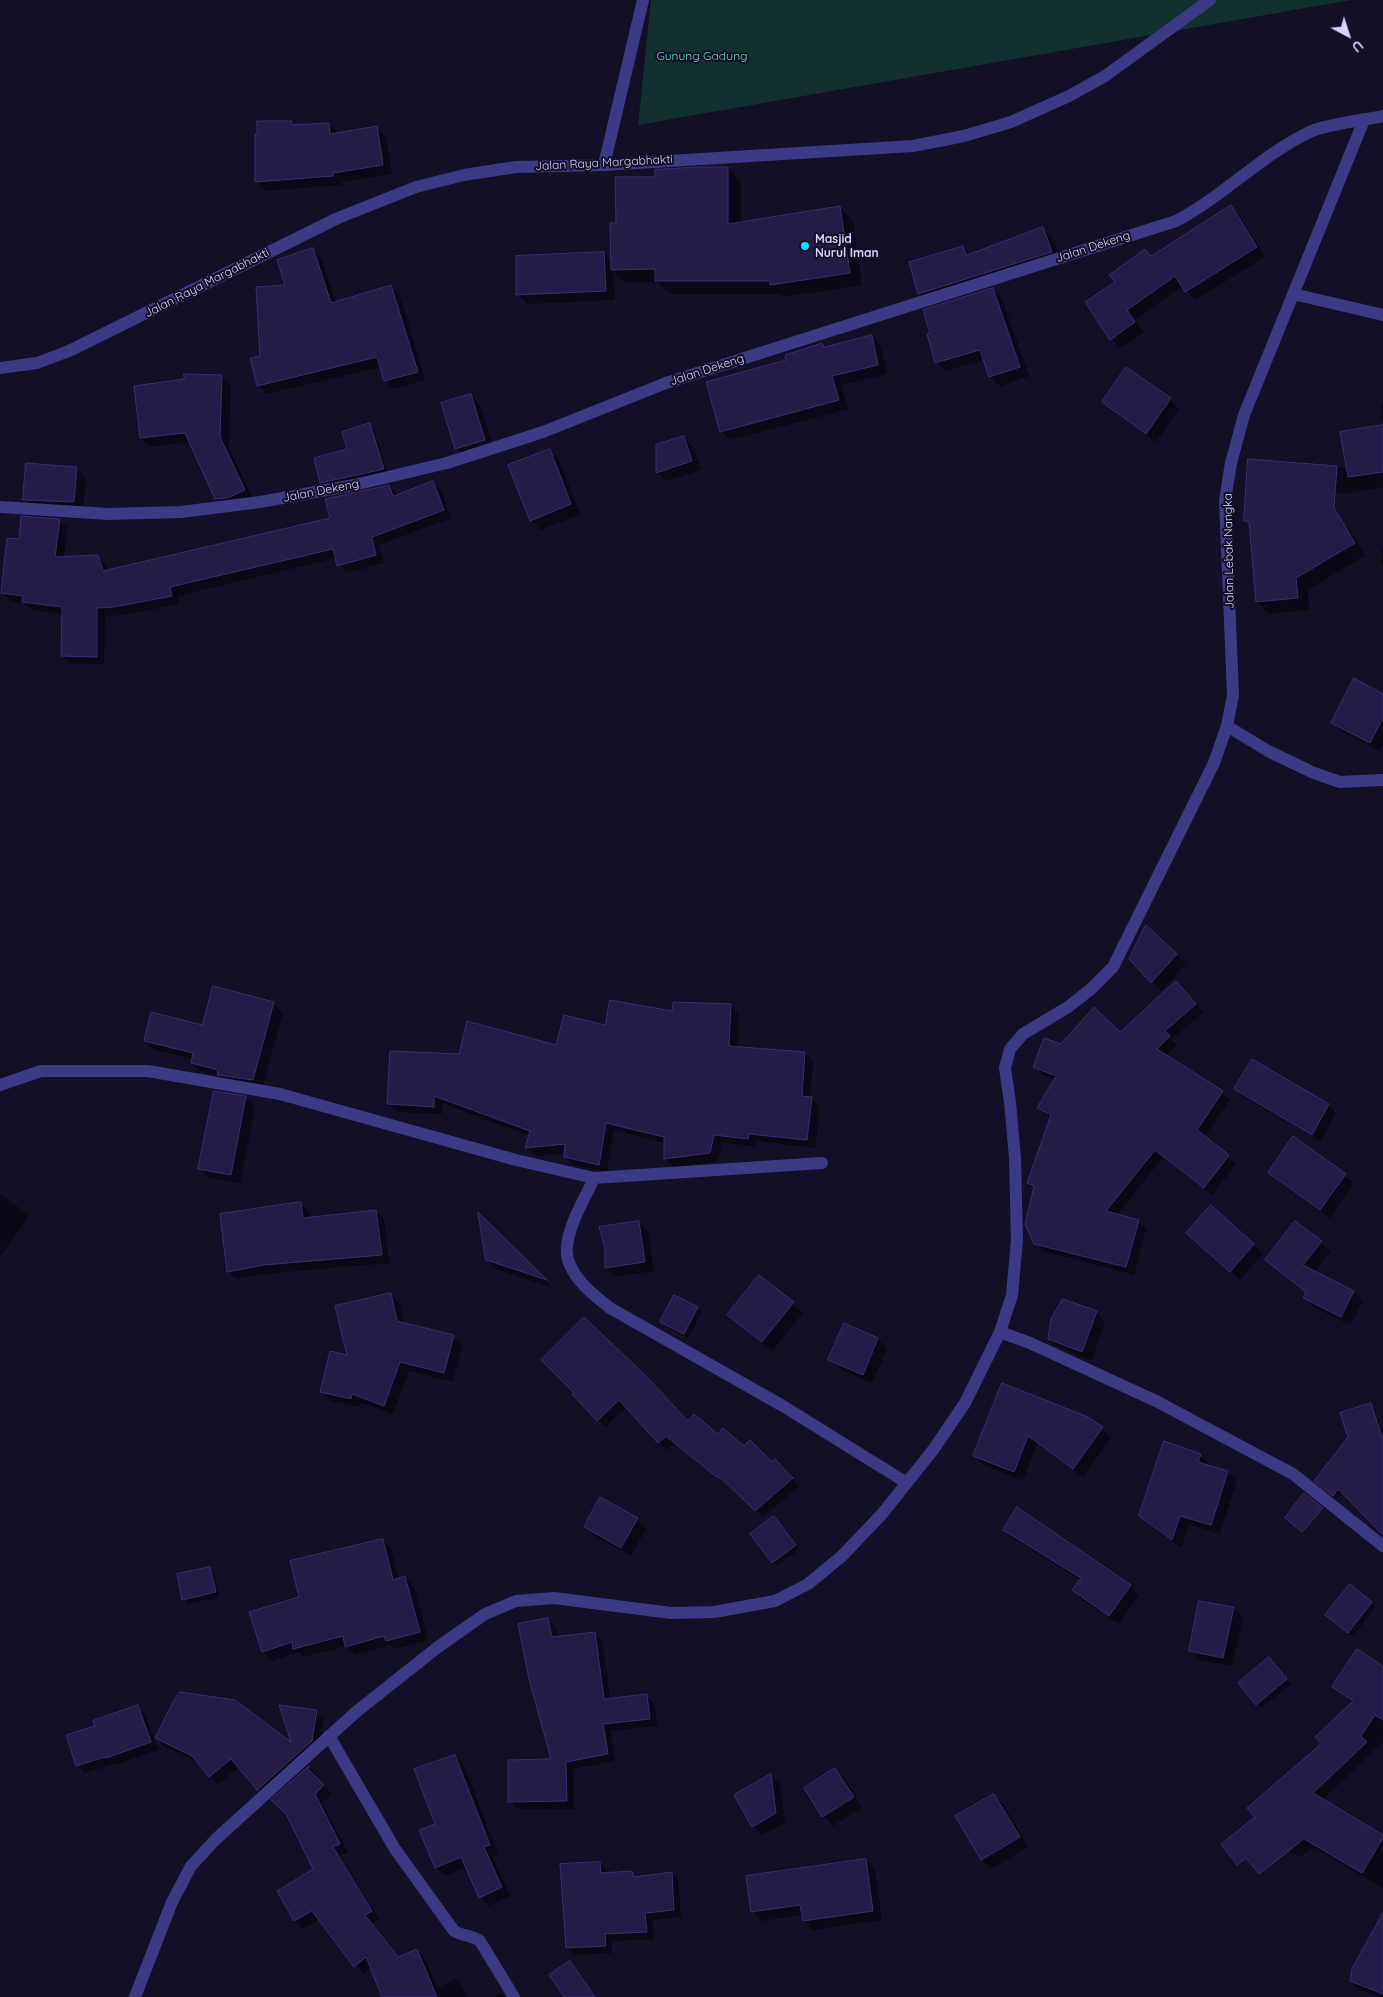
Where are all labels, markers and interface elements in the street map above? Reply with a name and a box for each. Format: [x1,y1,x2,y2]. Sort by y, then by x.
north arrow [1323,10,1373,60]
text: U [1348,36,1367,57]
park label: Gunung Gadung [656,49,748,63]
street label: Jalan Raya Margabhakti [535,152,673,174]
street label: Jalan Dekeng [1054,228,1132,266]
place label: Masjid Nurul Iman [815,232,879,260]
marker: Masjid Nurul Iman [799,240,811,252]
street label: Jalan Raya Margabhakti [142,245,272,321]
street label: Jalan Dekeng [668,351,746,389]
street label: Jalan Dekeng [282,477,360,505]
street label: Jalan Lebak Nangka [1221,493,1237,609]

